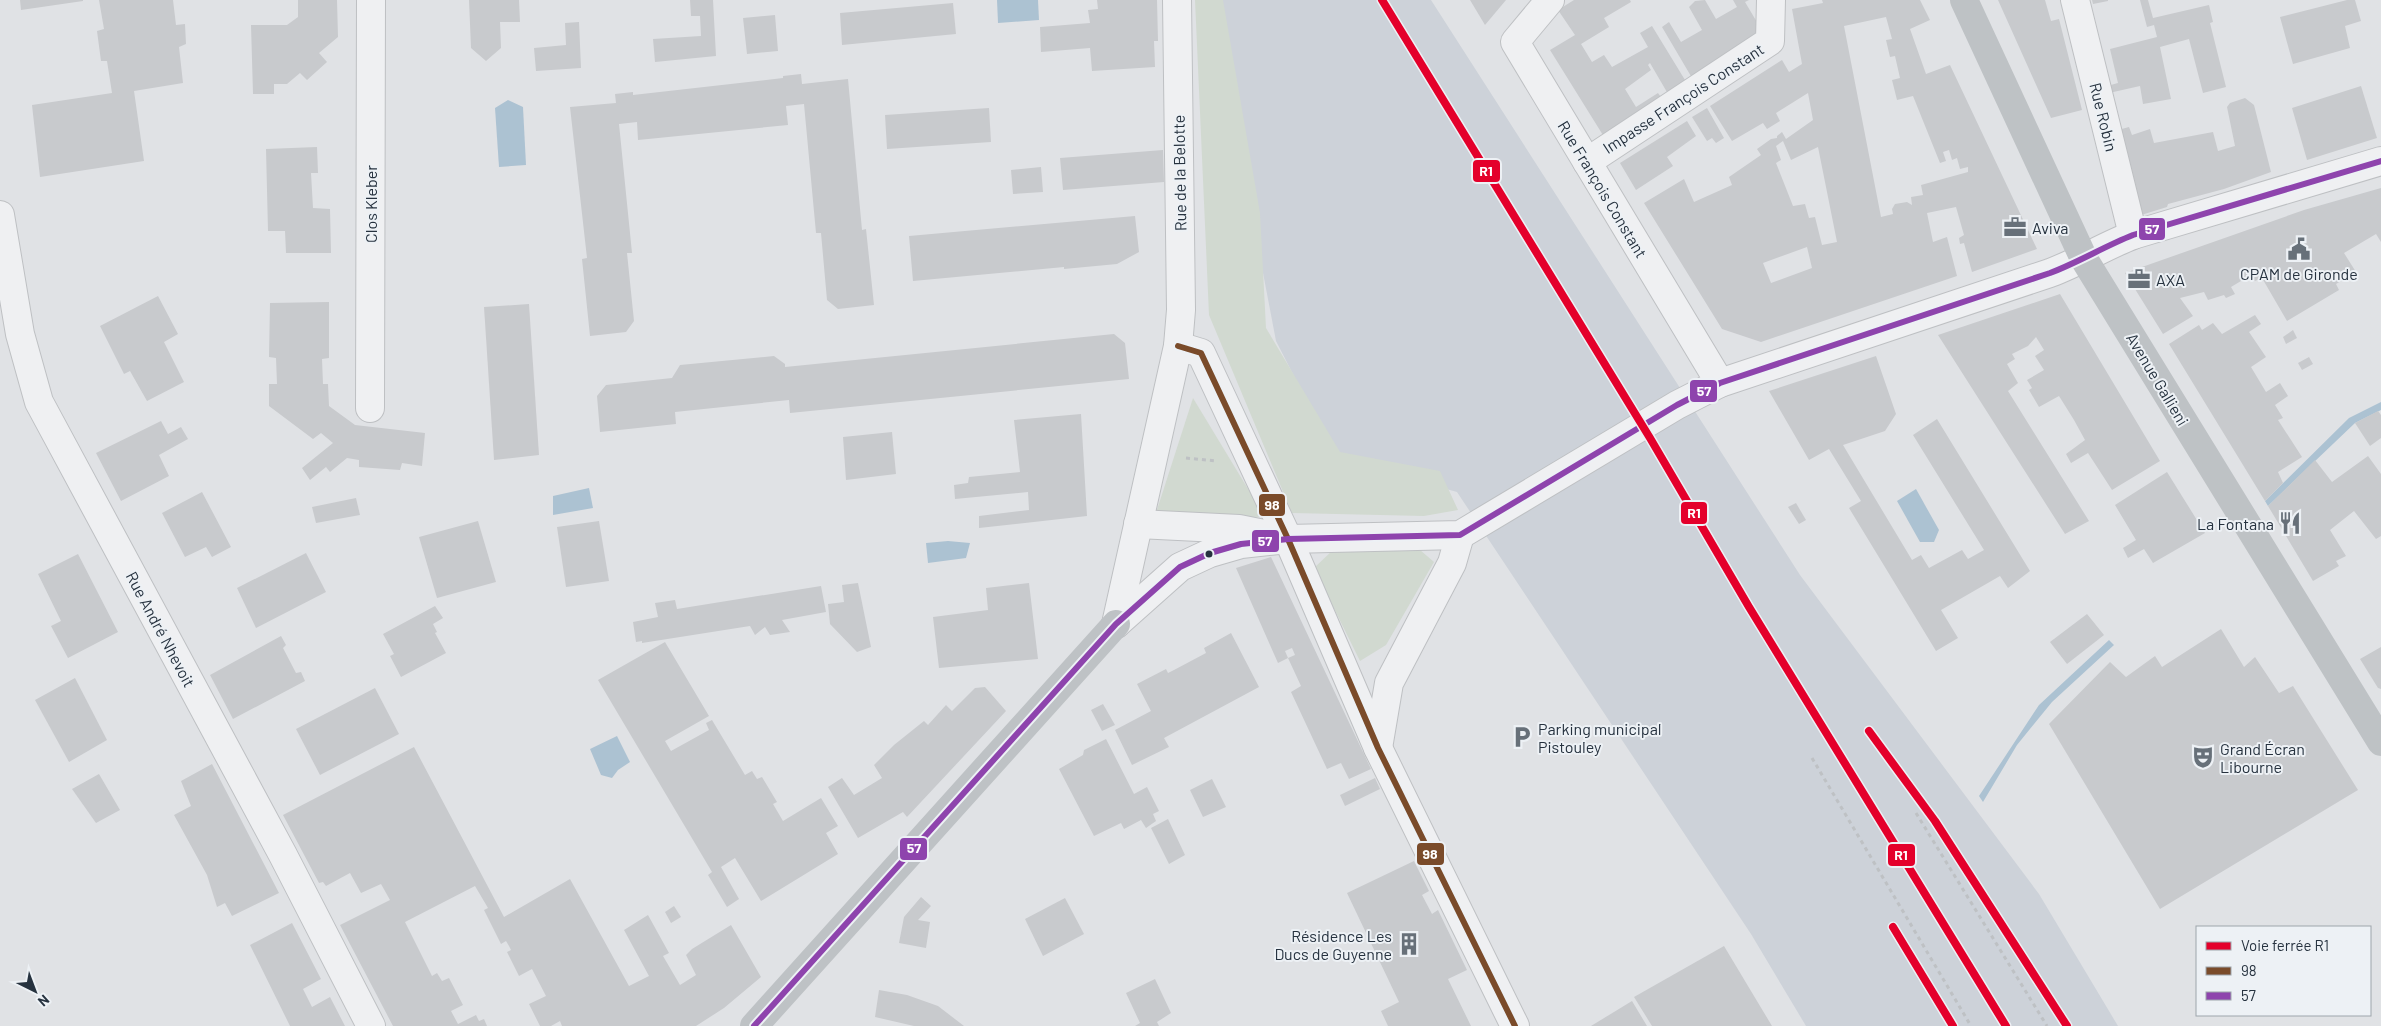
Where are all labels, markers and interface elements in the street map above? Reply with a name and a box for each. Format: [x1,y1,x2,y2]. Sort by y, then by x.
street label: Impasse François Constant [1599,39,1767,157]
street label: Rue Robin [2086,81,2122,153]
street label: Rue de la Belotte [1168,115,1190,231]
street label: Rue François Constant [1555,117,1651,261]
line badge: R1 [1472,159,1501,183]
text: R1 [1479,162,1493,179]
street label: Clos Kleber [361,165,380,243]
office icon: Aviva [2002,214,2028,240]
line badge: 57 [2138,217,2166,241]
place label: Aviva [2032,218,2069,237]
text: 57 [2145,220,2159,237]
public building icon: CPAM de Gironde [2286,236,2312,262]
place label: CPAM de Gironde [2240,264,2358,283]
office icon: AXA [2126,266,2152,292]
place label: AXA [2156,270,2185,289]
street label: Avenue Gallieni [2123,329,2193,429]
line badge: 57 [1689,379,1718,403]
text: 57 [1697,382,1711,399]
line badge: 98 [1258,493,1286,517]
text: 98 [1264,496,1280,513]
line badge: R1 [1680,501,1708,525]
text: R1 [1687,504,1701,521]
restaurant icon: La Fontana [2277,510,2303,536]
place label: La Fontana [2197,514,2274,533]
line badge: 57 [1251,529,1280,553]
text: 57 [1258,532,1272,549]
unlabelled marker [1204,549,1214,559]
street label: Rue André Nhevoit [123,568,199,690]
place label: Parking municipal Pistouley [1538,719,1662,756]
parking icon: Parking municipal Pistouley [1509,724,1535,750]
place label: Grand Écran Libourne [2220,739,2305,776]
theatre icon: Grand Écran Libourne [2190,744,2216,770]
line badge: 57 [899,837,928,861]
text: 57 [907,839,921,856]
line badge: 98 [1416,842,1445,866]
line badge: R1 [1887,843,1916,867]
text: 98 [1422,845,1438,862]
text: R1 [1894,846,1908,863]
place label: Résidence Les Ducs de Guyenne [1274,926,1392,963]
legend [2196,926,2371,1016]
building icon: Résidence Les Ducs de Guyenne [1396,931,1422,957]
text: Voie ferrée R1 [2241,936,2329,954]
text: 98 [2241,961,2257,979]
north arrow [10,966,60,1016]
text: 57 [2241,986,2256,1004]
text: N [35,992,53,1010]

